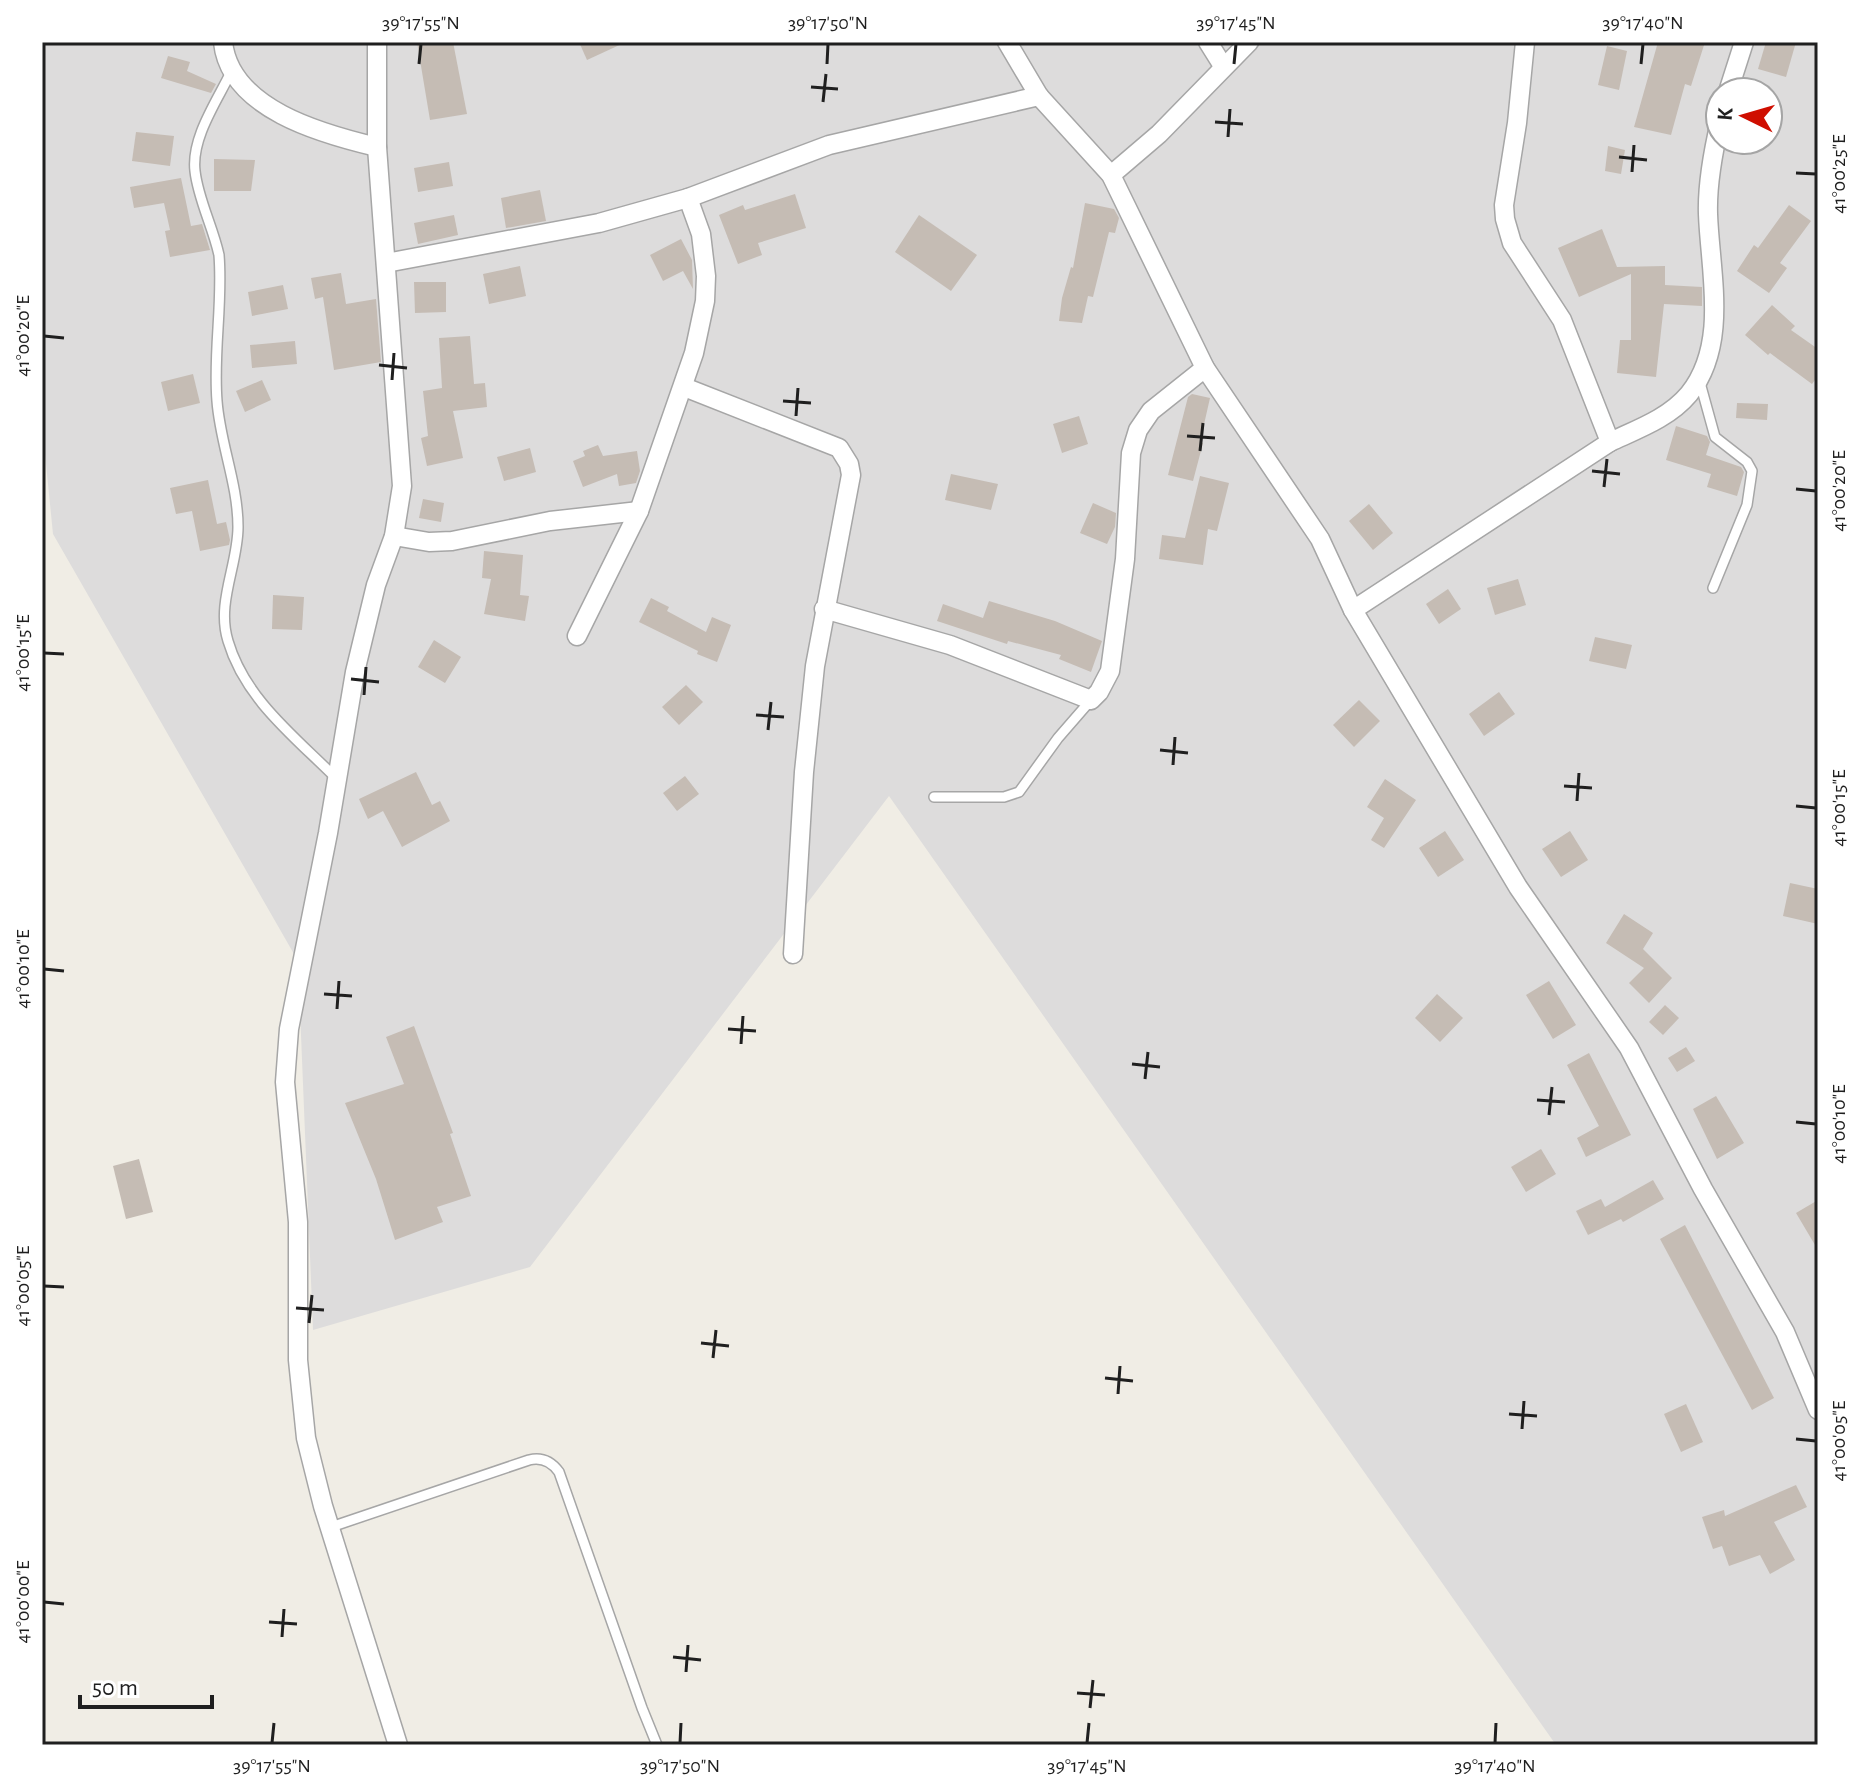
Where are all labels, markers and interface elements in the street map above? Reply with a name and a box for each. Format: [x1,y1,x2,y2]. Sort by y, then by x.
text: 39°17'55"N [382,13,460,33]
text: 39°17'50"N [788,13,868,33]
text: 39°17'45"N [1196,13,1276,33]
text: 39°17'40"N [1602,13,1684,33]
north arrow [1704,76,1784,156]
text: K [1714,106,1737,122]
text: 41°00'25"E [1829,134,1849,214]
text: 41°00'20"E [13,295,33,377]
text: 41°00'20"E [1829,450,1849,532]
text: 41°00'15"E [13,614,33,692]
text: 41°00'15"E [1829,769,1849,847]
text: 41°00'10"E [13,929,33,1009]
text: 41°00'10"E [1829,1084,1849,1164]
text: 41°00'05"E [13,1245,33,1326]
text: 41°00'05"E [1829,1400,1849,1481]
text: 41°00'00"E [13,1560,33,1644]
scale bar [80,1659,212,1709]
text: 50 m [92,1676,138,1700]
text: 39°17'55"N [233,1756,311,1776]
text: 39°17'50"N [640,1756,720,1776]
text: 39°17'45"N [1047,1756,1127,1776]
text: 39°17'40"N [1454,1756,1536,1776]

